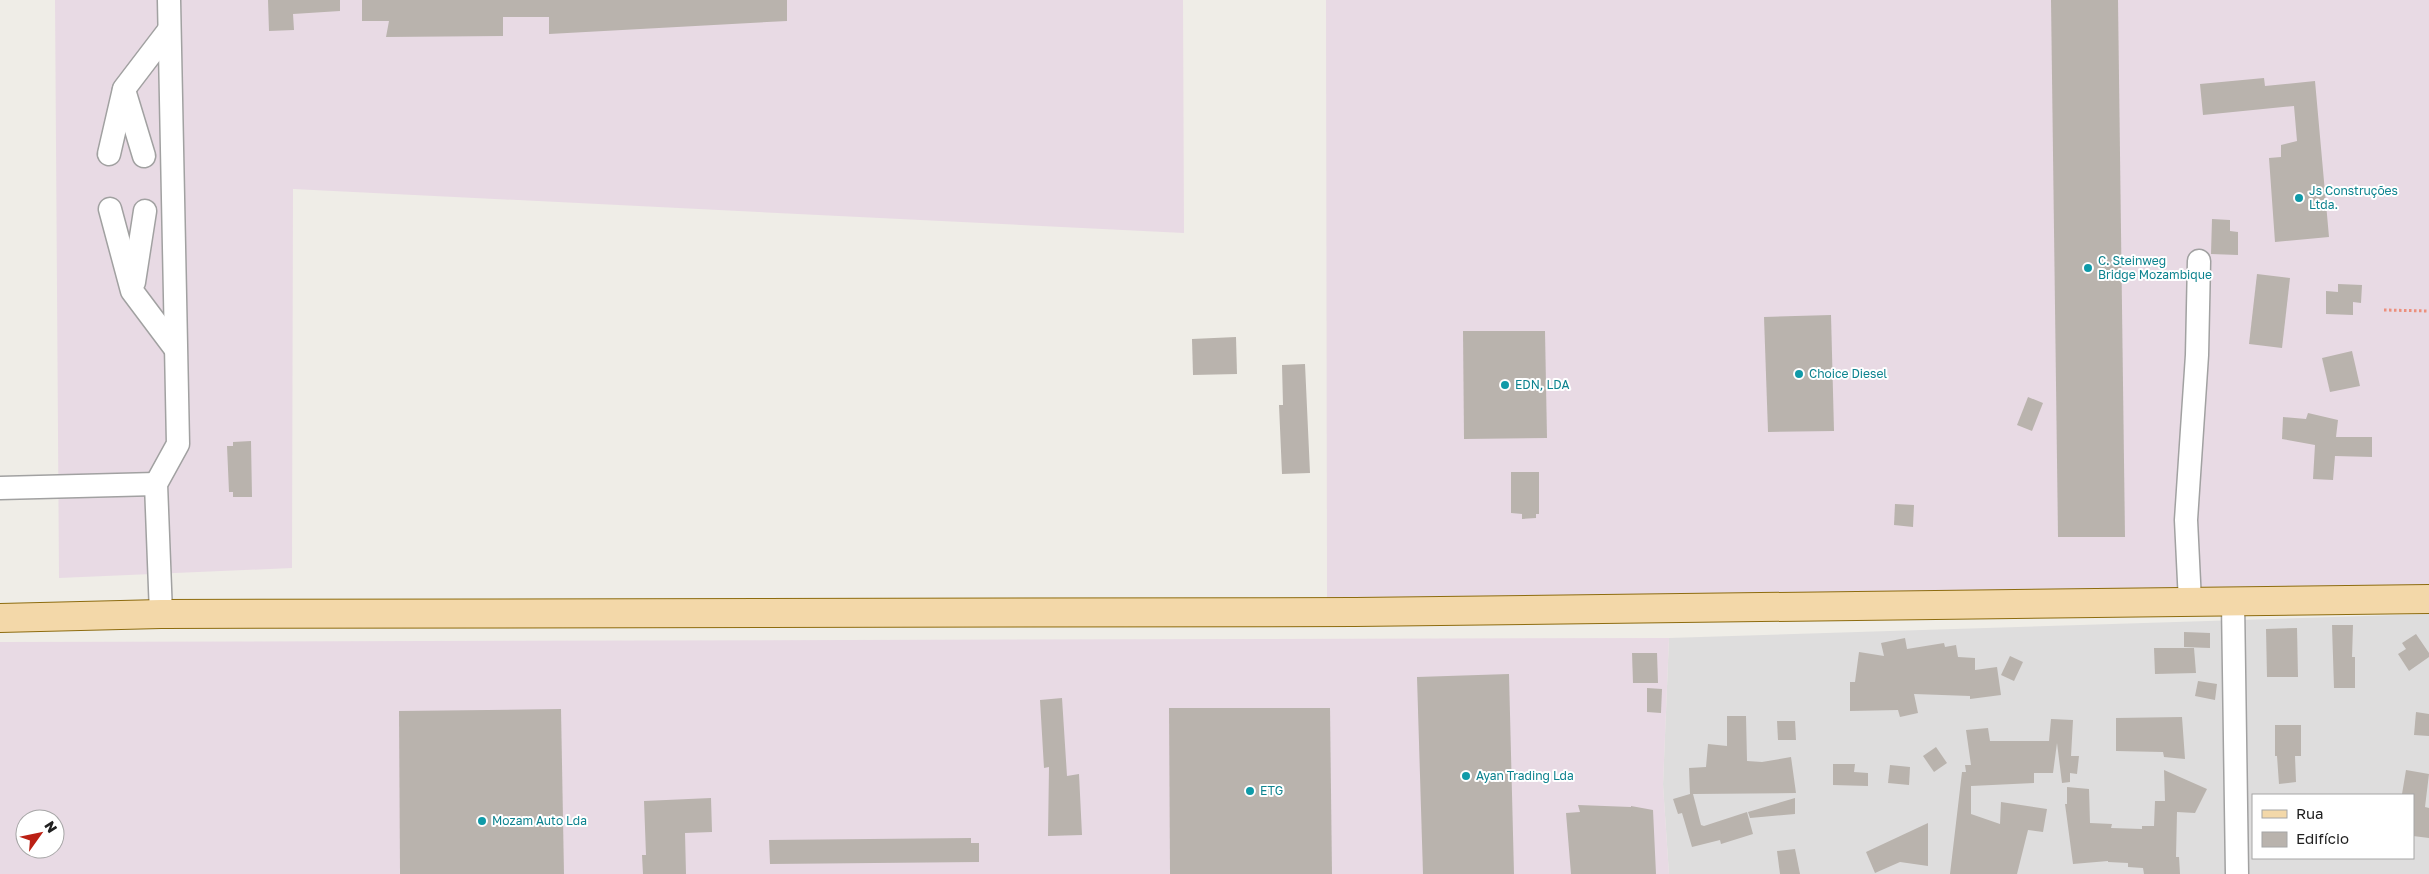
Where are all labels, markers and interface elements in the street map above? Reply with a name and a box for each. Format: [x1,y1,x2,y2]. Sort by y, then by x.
place label: Js Construções Ltda. [2309,183,2398,212]
marker: Js Construções Ltda. [2293,192,2305,204]
place label: C. Steinweg Bridge Mozambique [2098,253,2212,282]
marker: C. Steinweg Bridge Mozambique [2082,262,2094,274]
place label: Choice Diesel [1809,366,1887,381]
marker: Choice Diesel [1793,368,1805,380]
place label: EDN, LDA [1515,377,1569,392]
marker: EDN, LDA [1499,379,1511,391]
place label: Ayan Trading Lda [1476,768,1574,783]
marker: Ayan Trading Lda [1460,770,1472,782]
place label: ETG [1260,783,1283,798]
marker: ETG [1244,785,1256,797]
legend [2252,794,2414,859]
text: Rua [2296,804,2323,822]
north arrow [15,809,65,859]
place label: Mozam Auto Lda [492,813,587,828]
marker: Mozam Auto Lda [476,815,488,827]
text: N [41,818,61,836]
text: Edifício [2296,829,2349,847]

